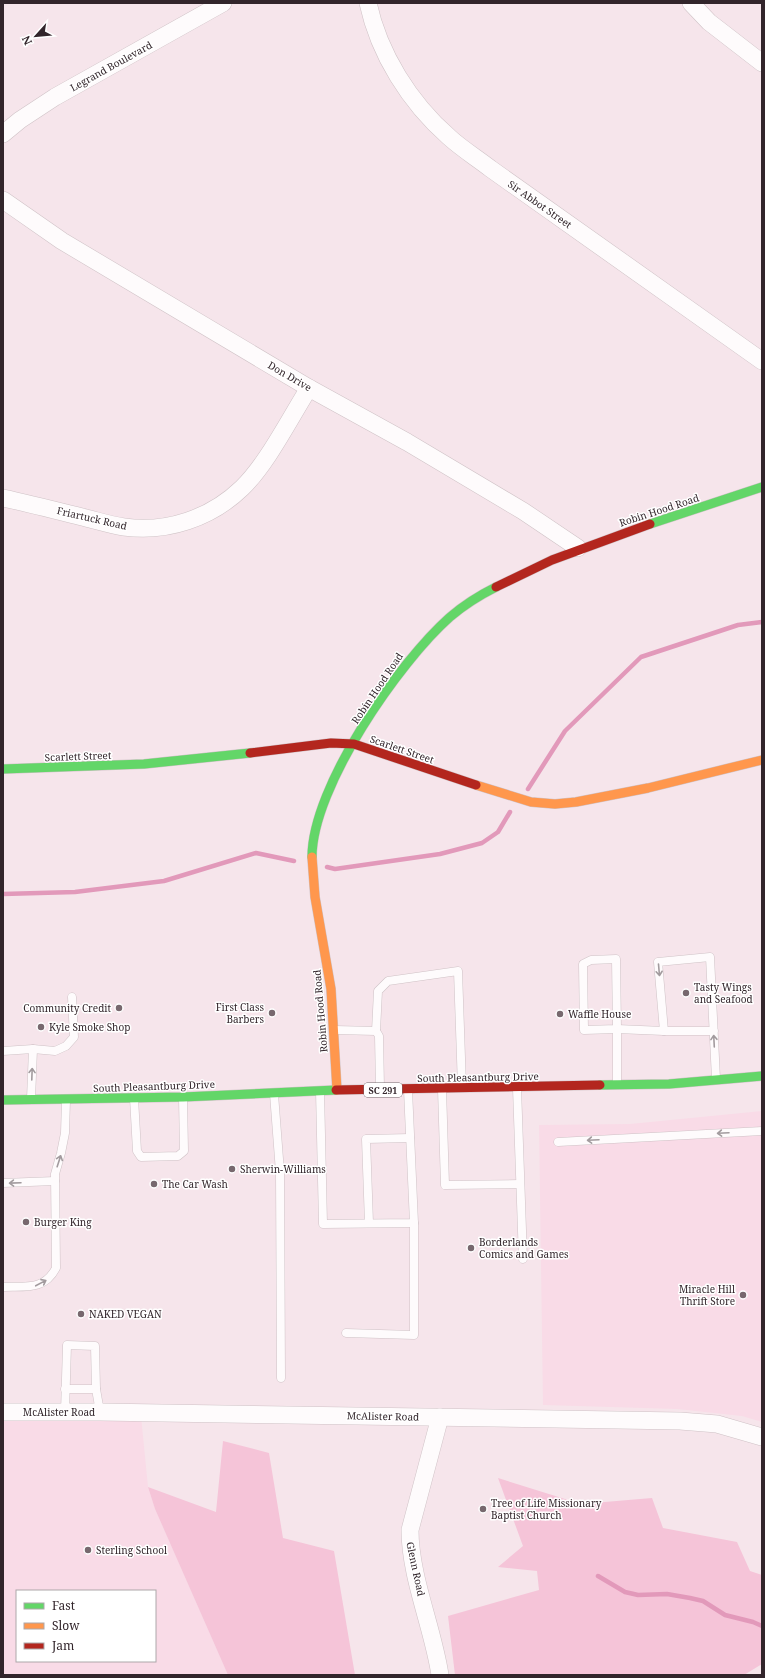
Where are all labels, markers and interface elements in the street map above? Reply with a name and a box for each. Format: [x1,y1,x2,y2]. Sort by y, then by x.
north arrow [16,16,56,56]
text: N [18,33,35,48]
street label: Legrand Boulevard [68,38,154,94]
street label: Sir Abbot Street [505,177,575,232]
street label: Don Drive [266,358,314,394]
street label: Robin Hood Road [617,491,701,529]
street label: Friartuck Road [56,503,128,533]
street label: Robin Hood Road [348,650,406,726]
street label: Scarlett Street [368,732,436,767]
street label: Scarlett Street [44,748,112,764]
one-way arrow [655,963,663,976]
street label: Robin Hood Road [309,969,331,1053]
place label: Tasty Wings and Seafood [694,980,753,1006]
marker: Tasty Wings and Seafood [681,988,691,998]
place label: First Class Barbers [216,1000,264,1026]
place label: Community Credit [23,1001,111,1015]
marker: Community Credit [114,1003,124,1013]
place label: Waffle House [568,1007,631,1021]
marker: First Class Barbers [267,1008,277,1018]
marker: Waffle House [555,1009,565,1019]
place label: Kyle Smoke Shop [49,1020,130,1034]
marker: Kyle Smoke Shop [36,1022,46,1032]
one-way arrow [711,1035,718,1048]
one-way arrow [28,1068,36,1081]
street label: South Pleasantburg Drive [417,1069,539,1085]
street label: South Pleasantburg Drive [93,1077,215,1095]
road number: SC 291 [364,1083,402,1097]
one-way arrow [717,1129,730,1136]
one-way arrow [587,1136,600,1143]
one-way arrow [56,1155,63,1168]
place label: Sherwin-Williams [240,1162,326,1176]
marker: Sherwin-Williams [227,1164,237,1174]
place label: The Car Wash [162,1177,228,1191]
one-way arrow [9,1179,22,1187]
marker: The Car Wash [149,1179,159,1189]
place label: Burger King [34,1215,92,1229]
marker: Burger King [21,1217,31,1227]
place label: Borderlands Comics and Games [479,1235,569,1261]
marker: Borderlands Comics and Games [466,1243,476,1253]
one-way arrow [35,1279,47,1286]
place label: Miracle Hill Thrift Store [679,1282,735,1308]
marker: Miracle Hill Thrift Store [738,1290,748,1300]
place label: NAKED VEGAN [89,1307,162,1321]
marker: NAKED VEGAN [76,1309,86,1319]
street label: McAlister Road [23,1405,95,1419]
street label: McAlister Road [347,1408,419,1424]
place label: Tree of Life Missionary Baptist Church [491,1496,602,1522]
marker: Tree of Life Missionary Baptist Church [478,1504,488,1514]
street label: Glenn Road [403,1541,429,1597]
place label: Sterling School [96,1543,167,1557]
marker: Sterling School [83,1545,93,1555]
legend [16,1590,156,1662]
text: Fast [52,1597,75,1614]
text: Slow [52,1617,80,1634]
text: Jam [51,1637,74,1654]

